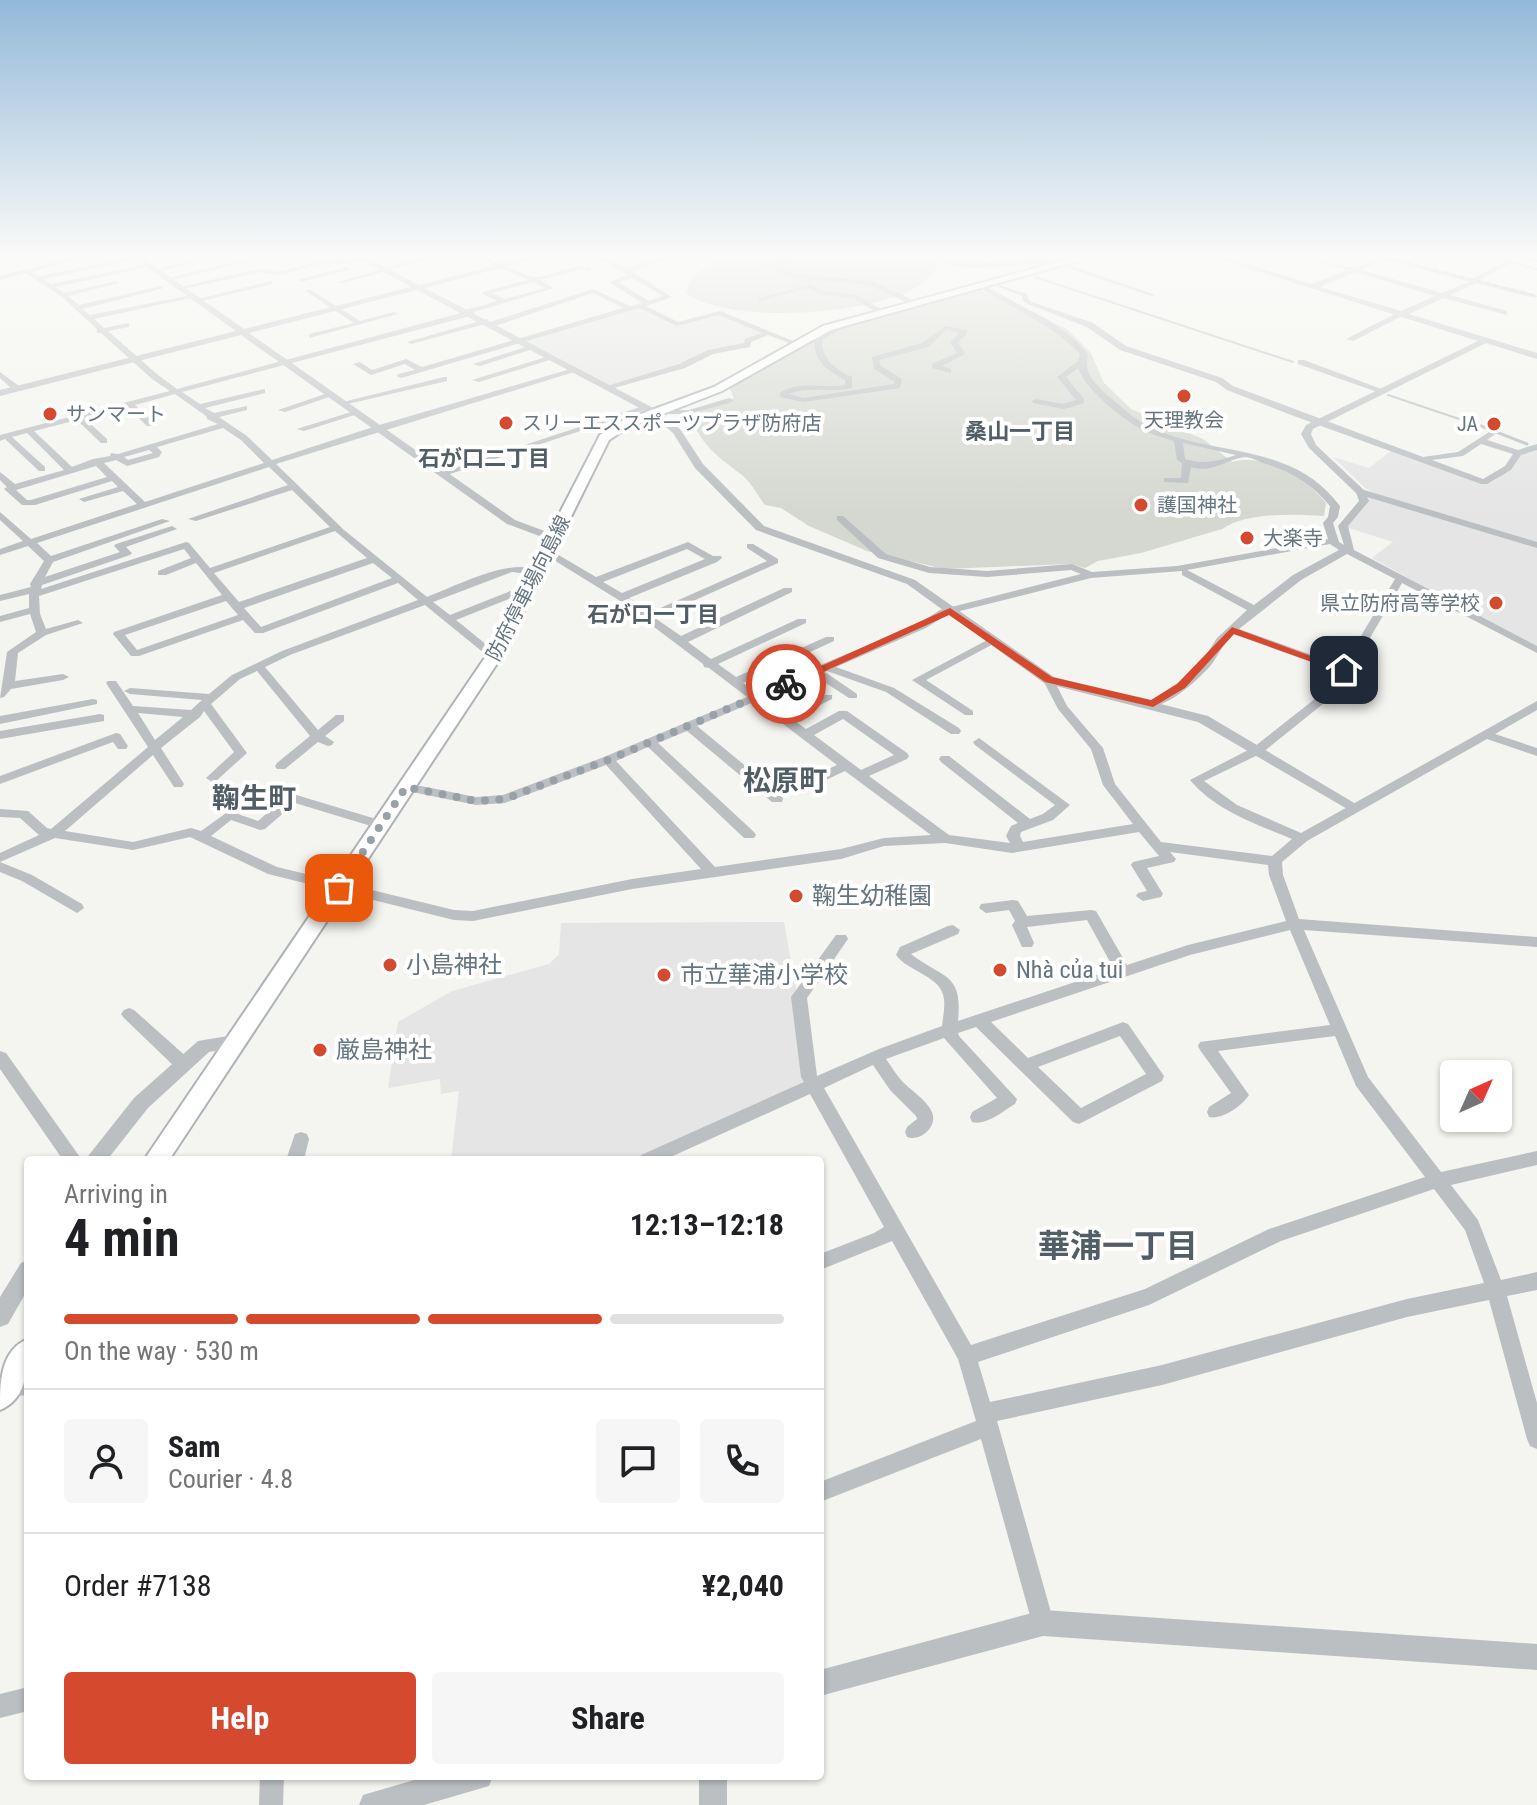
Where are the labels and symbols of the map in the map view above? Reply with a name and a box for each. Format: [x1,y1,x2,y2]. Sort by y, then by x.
marker: 天理教会 [1175,387,1193,405]
place label: サンマート [66,402,166,426]
marker: サンマート [41,405,59,423]
place label: 天理教会 [1144,408,1224,432]
place label: スリーエススポーツプラザ防府店 [522,411,822,435]
place label: JA [1457,412,1478,436]
marker: スリーエススポーツプラザ防府店 [497,414,515,432]
marker: JA [1485,415,1503,433]
district label: 桑山一丁目 [965,419,1075,444]
district label: 石が口二丁目 [418,446,550,471]
place label: 護国神社 [1157,493,1237,517]
marker: 護国神社 [1132,496,1150,514]
street label: 防府停車場向島線 [481,511,575,665]
place label: 大楽寺 [1263,526,1323,550]
marker: 大楽寺 [1238,529,1256,547]
place label: 県立防府高等学校 [1320,591,1480,615]
marker: 県立防府高等学校 [1487,594,1505,612]
district label: 石が口一丁目 [587,602,719,627]
pin [1310,636,1378,704]
courier [746,644,826,724]
district label: 松原町 [743,764,827,797]
district label: 鞠生町 [212,782,296,815]
pin [305,854,373,922]
place label: 鞠生幼稚園 [812,882,932,910]
marker: 鞠生幼稚園 [787,887,805,905]
place label: 小島神社 [406,951,502,979]
marker: 小島神社 [381,956,399,974]
place label: Nhà của tui [1016,956,1123,984]
place label: 市立華浦小学校 [680,961,848,989]
marker: Nhà của tui [991,961,1009,979]
marker: 市立華浦小学校 [655,966,673,984]
place label: 厳島神社 [336,1036,432,1064]
marker: 厳島神社 [311,1041,329,1059]
north arrow [1440,1060,1512,1132]
district label: 華浦一丁目 [1038,1227,1198,1265]

